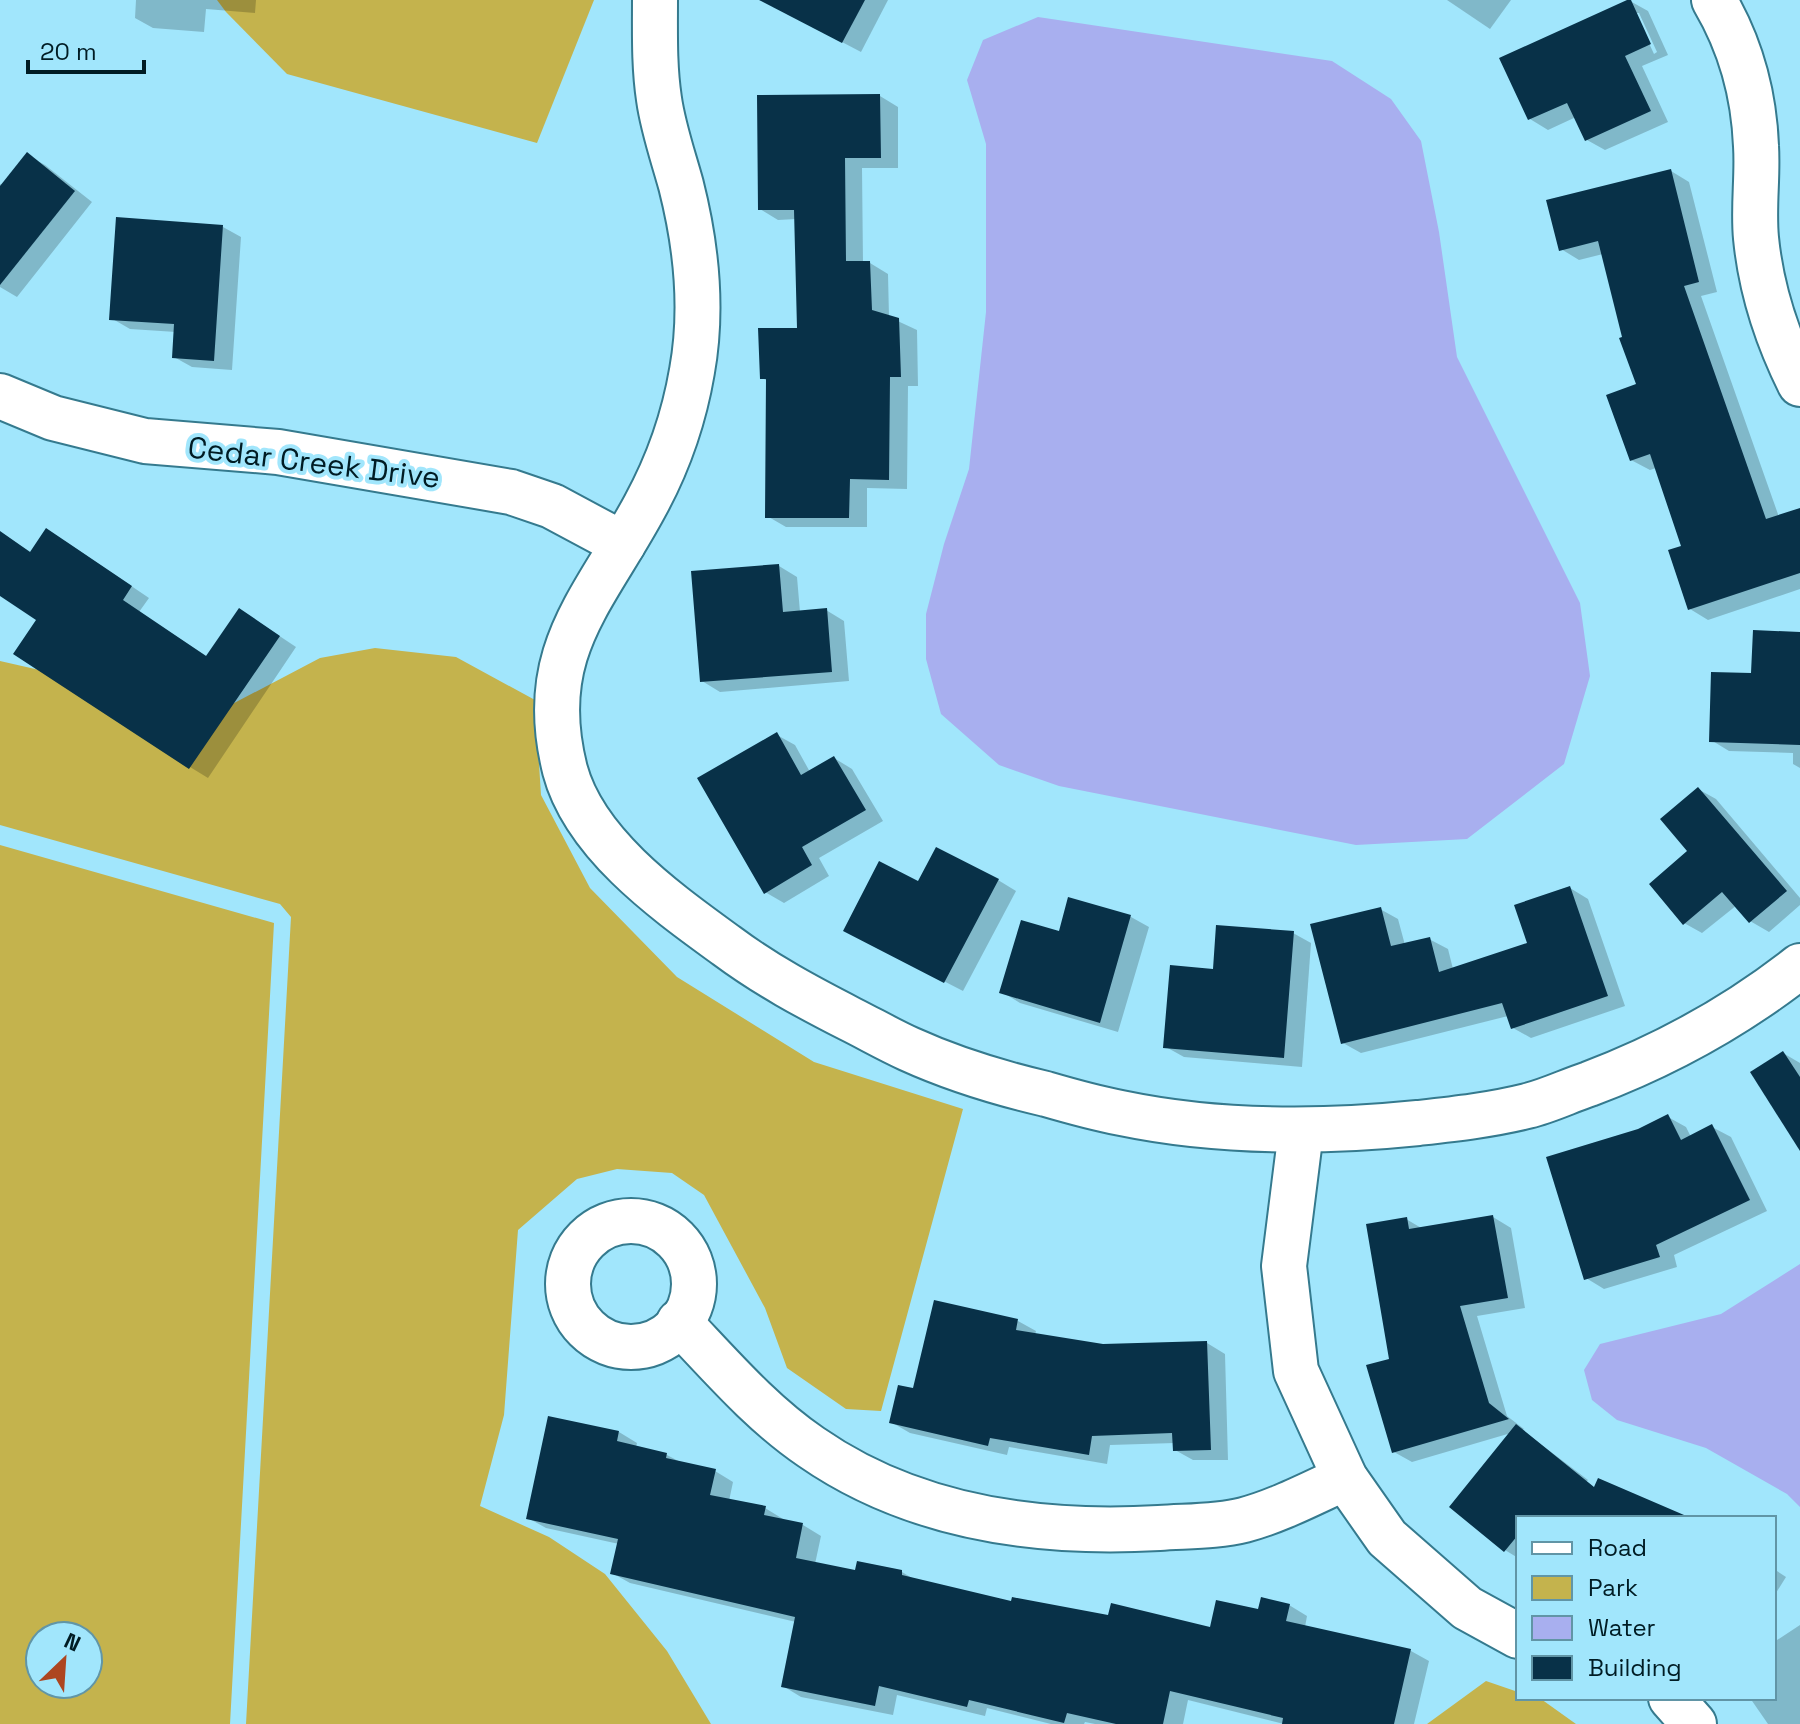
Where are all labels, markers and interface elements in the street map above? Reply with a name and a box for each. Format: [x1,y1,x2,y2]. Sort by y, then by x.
scale bar [28,24,144,74]
text: 20 m [40,36,97,67]
street label: Cedar Creek Drive [186,427,442,497]
legend [1516,1516,1776,1700]
text: Road [1588,1532,1647,1563]
text: Park [1588,1572,1638,1603]
text: Water [1588,1612,1656,1643]
north arrow [24,1620,104,1700]
text: N [60,1626,85,1658]
text: Building [1588,1652,1682,1683]

